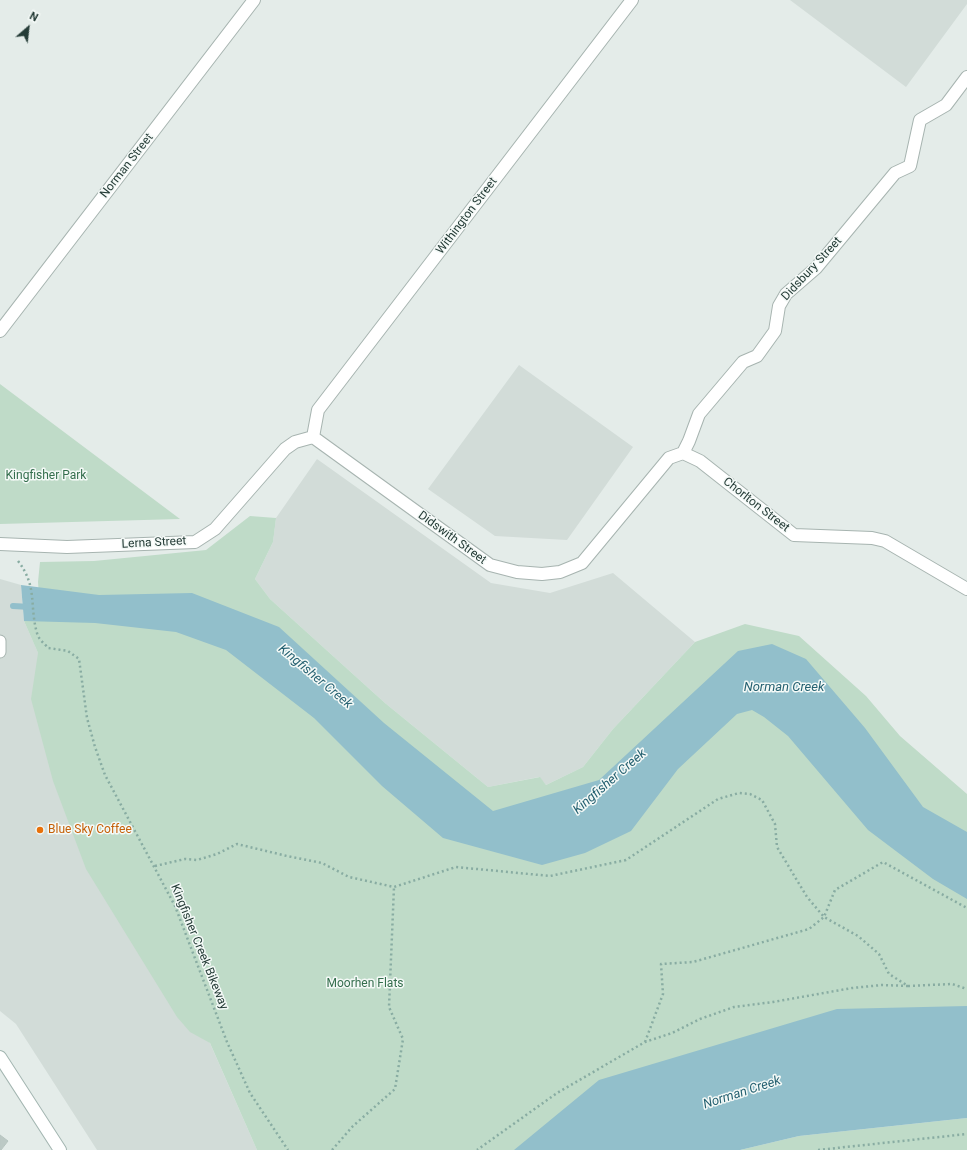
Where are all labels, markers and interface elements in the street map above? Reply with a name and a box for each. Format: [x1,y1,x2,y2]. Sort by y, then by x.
north arrow [8,8,48,48]
text: N [27,9,40,25]
street label: Norman Street [97,131,157,201]
street label: Withington Street [433,175,501,257]
street label: Didsbury Street [779,234,845,304]
park label: Kingfisher Park [6,469,86,483]
street label: Chorlton Street [720,475,792,535]
street label: Didswith Street [415,508,489,568]
street label: Lerna Street [121,534,187,552]
water label: Kingfisher Creek [275,642,355,712]
water label: Norman Creek [744,680,824,696]
water label: Kingfisher Creek [570,746,650,818]
place label: Blue Sky Coffee [48,823,132,837]
marker: Blue Sky Coffee [35,825,45,835]
street label: Kingfisher Creek Bikeway [167,882,231,1012]
park label: Moorhen Flats [326,977,404,991]
water label: Norman Creek [701,1073,783,1113]

